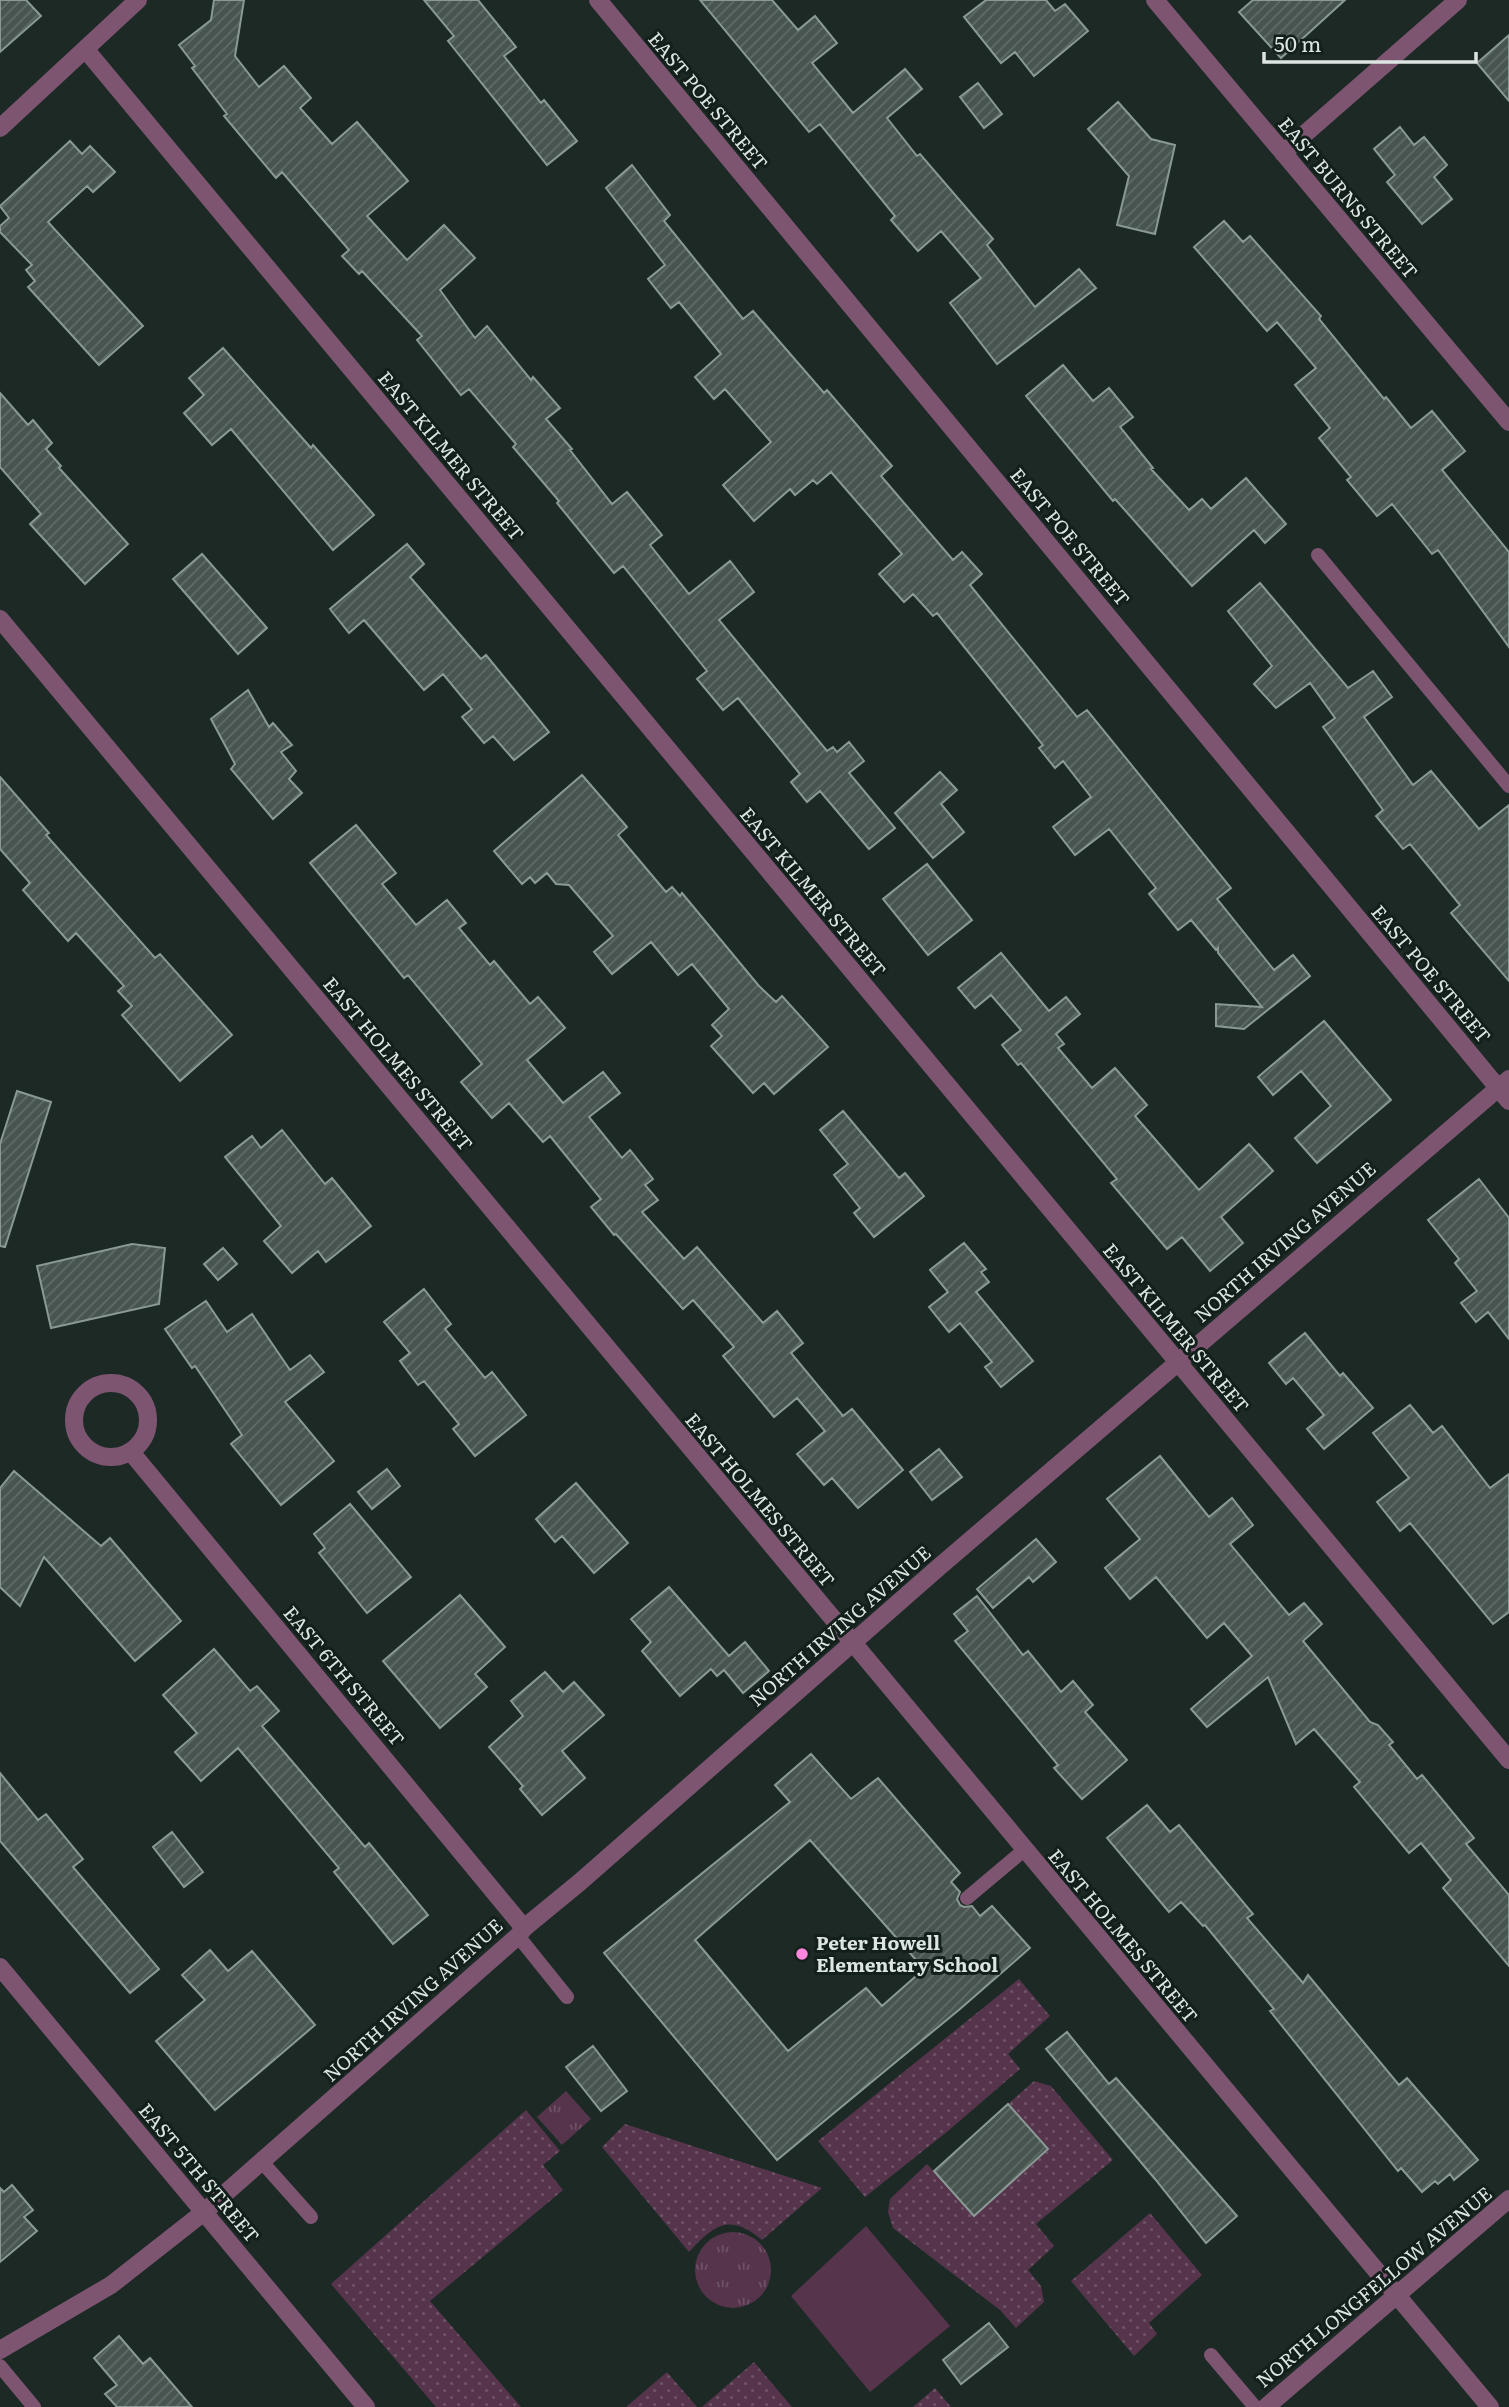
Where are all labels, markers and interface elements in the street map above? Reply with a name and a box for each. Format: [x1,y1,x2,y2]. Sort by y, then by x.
scale bar [1264,21,1476,65]
street label: EAST POE STREET [642,25,775,176]
text: 50 m [1274,27,1321,58]
street label: EAST BURNS STREET [1273,110,1425,284]
street label: EAST KILMER STREET [372,364,531,546]
street label: EAST POE STREET [1004,461,1137,612]
street label: EAST KILMER STREET [734,800,893,982]
street label: EAST POE STREET [1365,898,1498,1049]
street label: EAST HOLMES STREET [317,970,480,1157]
street label: NORTH IRVING AVENUE [1187,1154,1381,1328]
street label: EAST KILMER STREET [1097,1236,1256,1418]
street label: EAST HOLMES STREET [679,1406,842,1593]
street label: NORTH IRVING AVENUE [742,1538,936,1712]
street label: EAST 6TH STREET [278,1599,412,1751]
street label: EAST HOLMES STREET [1042,1842,1205,2029]
street label: NORTH IRVING AVENUE [316,1911,508,2088]
place label: Peter Howell Elementary School [816,1928,998,1978]
marker: Peter Howell Elementary School [794,1946,810,1962]
street label: EAST 5TH STREET [133,2096,267,2248]
street label: NORTH LONGFELLOW AVENUE [1249,2179,1497,2393]

